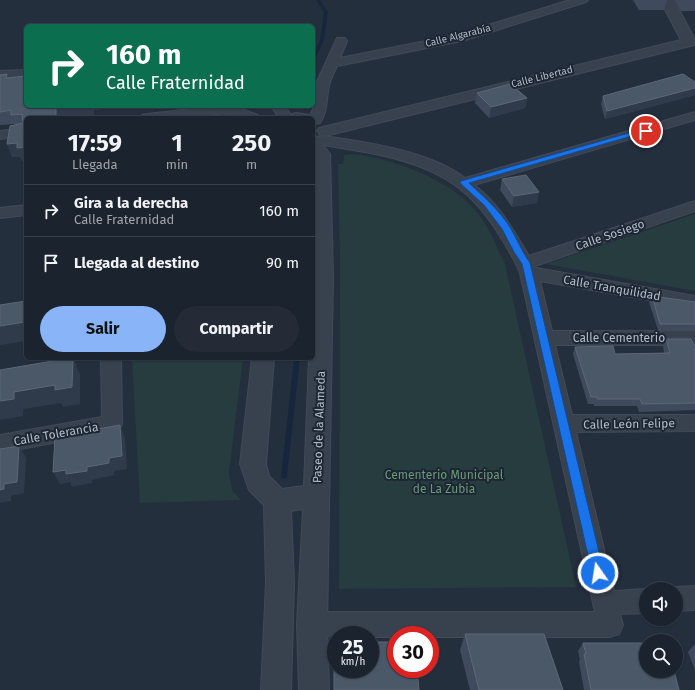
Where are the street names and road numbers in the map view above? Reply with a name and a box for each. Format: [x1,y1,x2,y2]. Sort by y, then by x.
street label: Calle Algarabía [424,21,492,50]
street label: Calle Libertad [510,64,574,90]
street label: Calle Sosiego [574,217,646,253]
street label: Calle Tranquilidad [562,273,662,303]
street label: Calle Cementerio [573,331,665,345]
street label: Paseo de la Alameda [310,371,328,483]
street label: Calle León Felipe [583,416,675,432]
street label: Calle Tolerancia [13,420,99,448]

